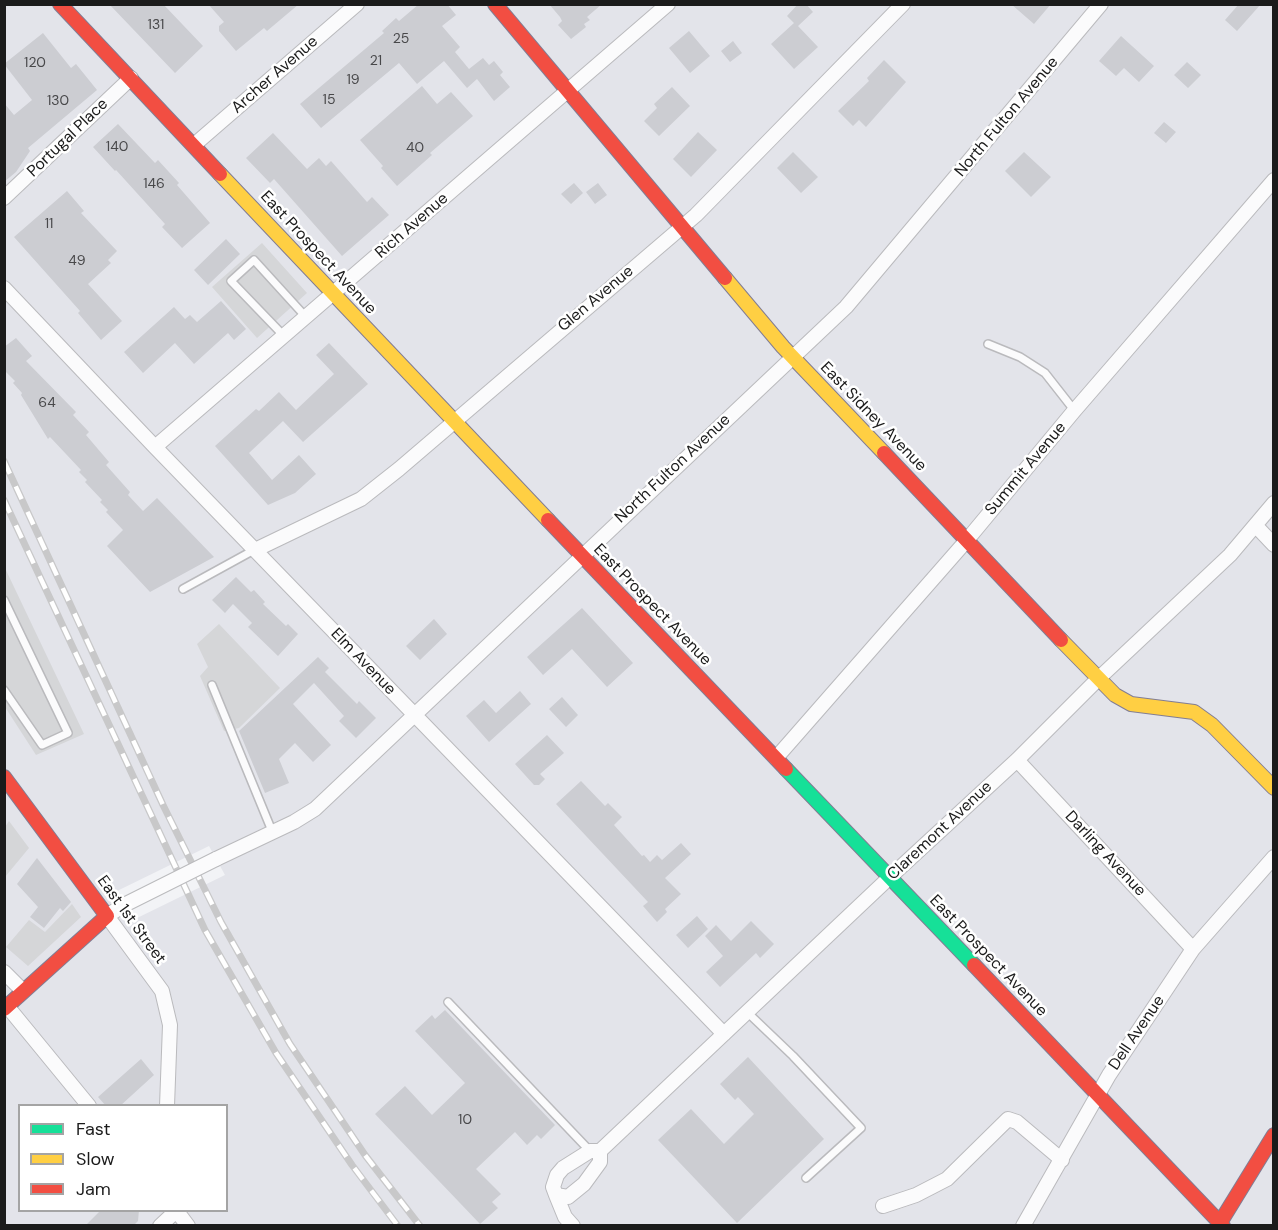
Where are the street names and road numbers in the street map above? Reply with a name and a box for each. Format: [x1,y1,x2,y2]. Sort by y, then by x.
street label: Archer Avenue [228,32,322,118]
street label: North Fulton Avenue [951,53,1063,181]
street label: Portugal Place [24,95,112,181]
street label: East Prospect Avenue [256,187,380,319]
street label: Rich Avenue [372,189,452,263]
street label: Glen Avenue [554,262,638,336]
street label: East Sidney Avenue [816,358,930,476]
street label: North Fulton Avenue [611,411,735,527]
street label: Summit Avenue [981,419,1071,519]
street label: East Prospect Avenue [589,540,715,670]
street label: Elm Avenue [326,625,400,699]
street label: Claremont Avenue [884,778,996,884]
street label: Darling Avenue [1061,807,1149,901]
street label: East 1st Street [93,872,169,968]
street label: East Prospect Avenue [925,891,1051,1021]
street label: Dell Avenue [1105,992,1169,1074]

